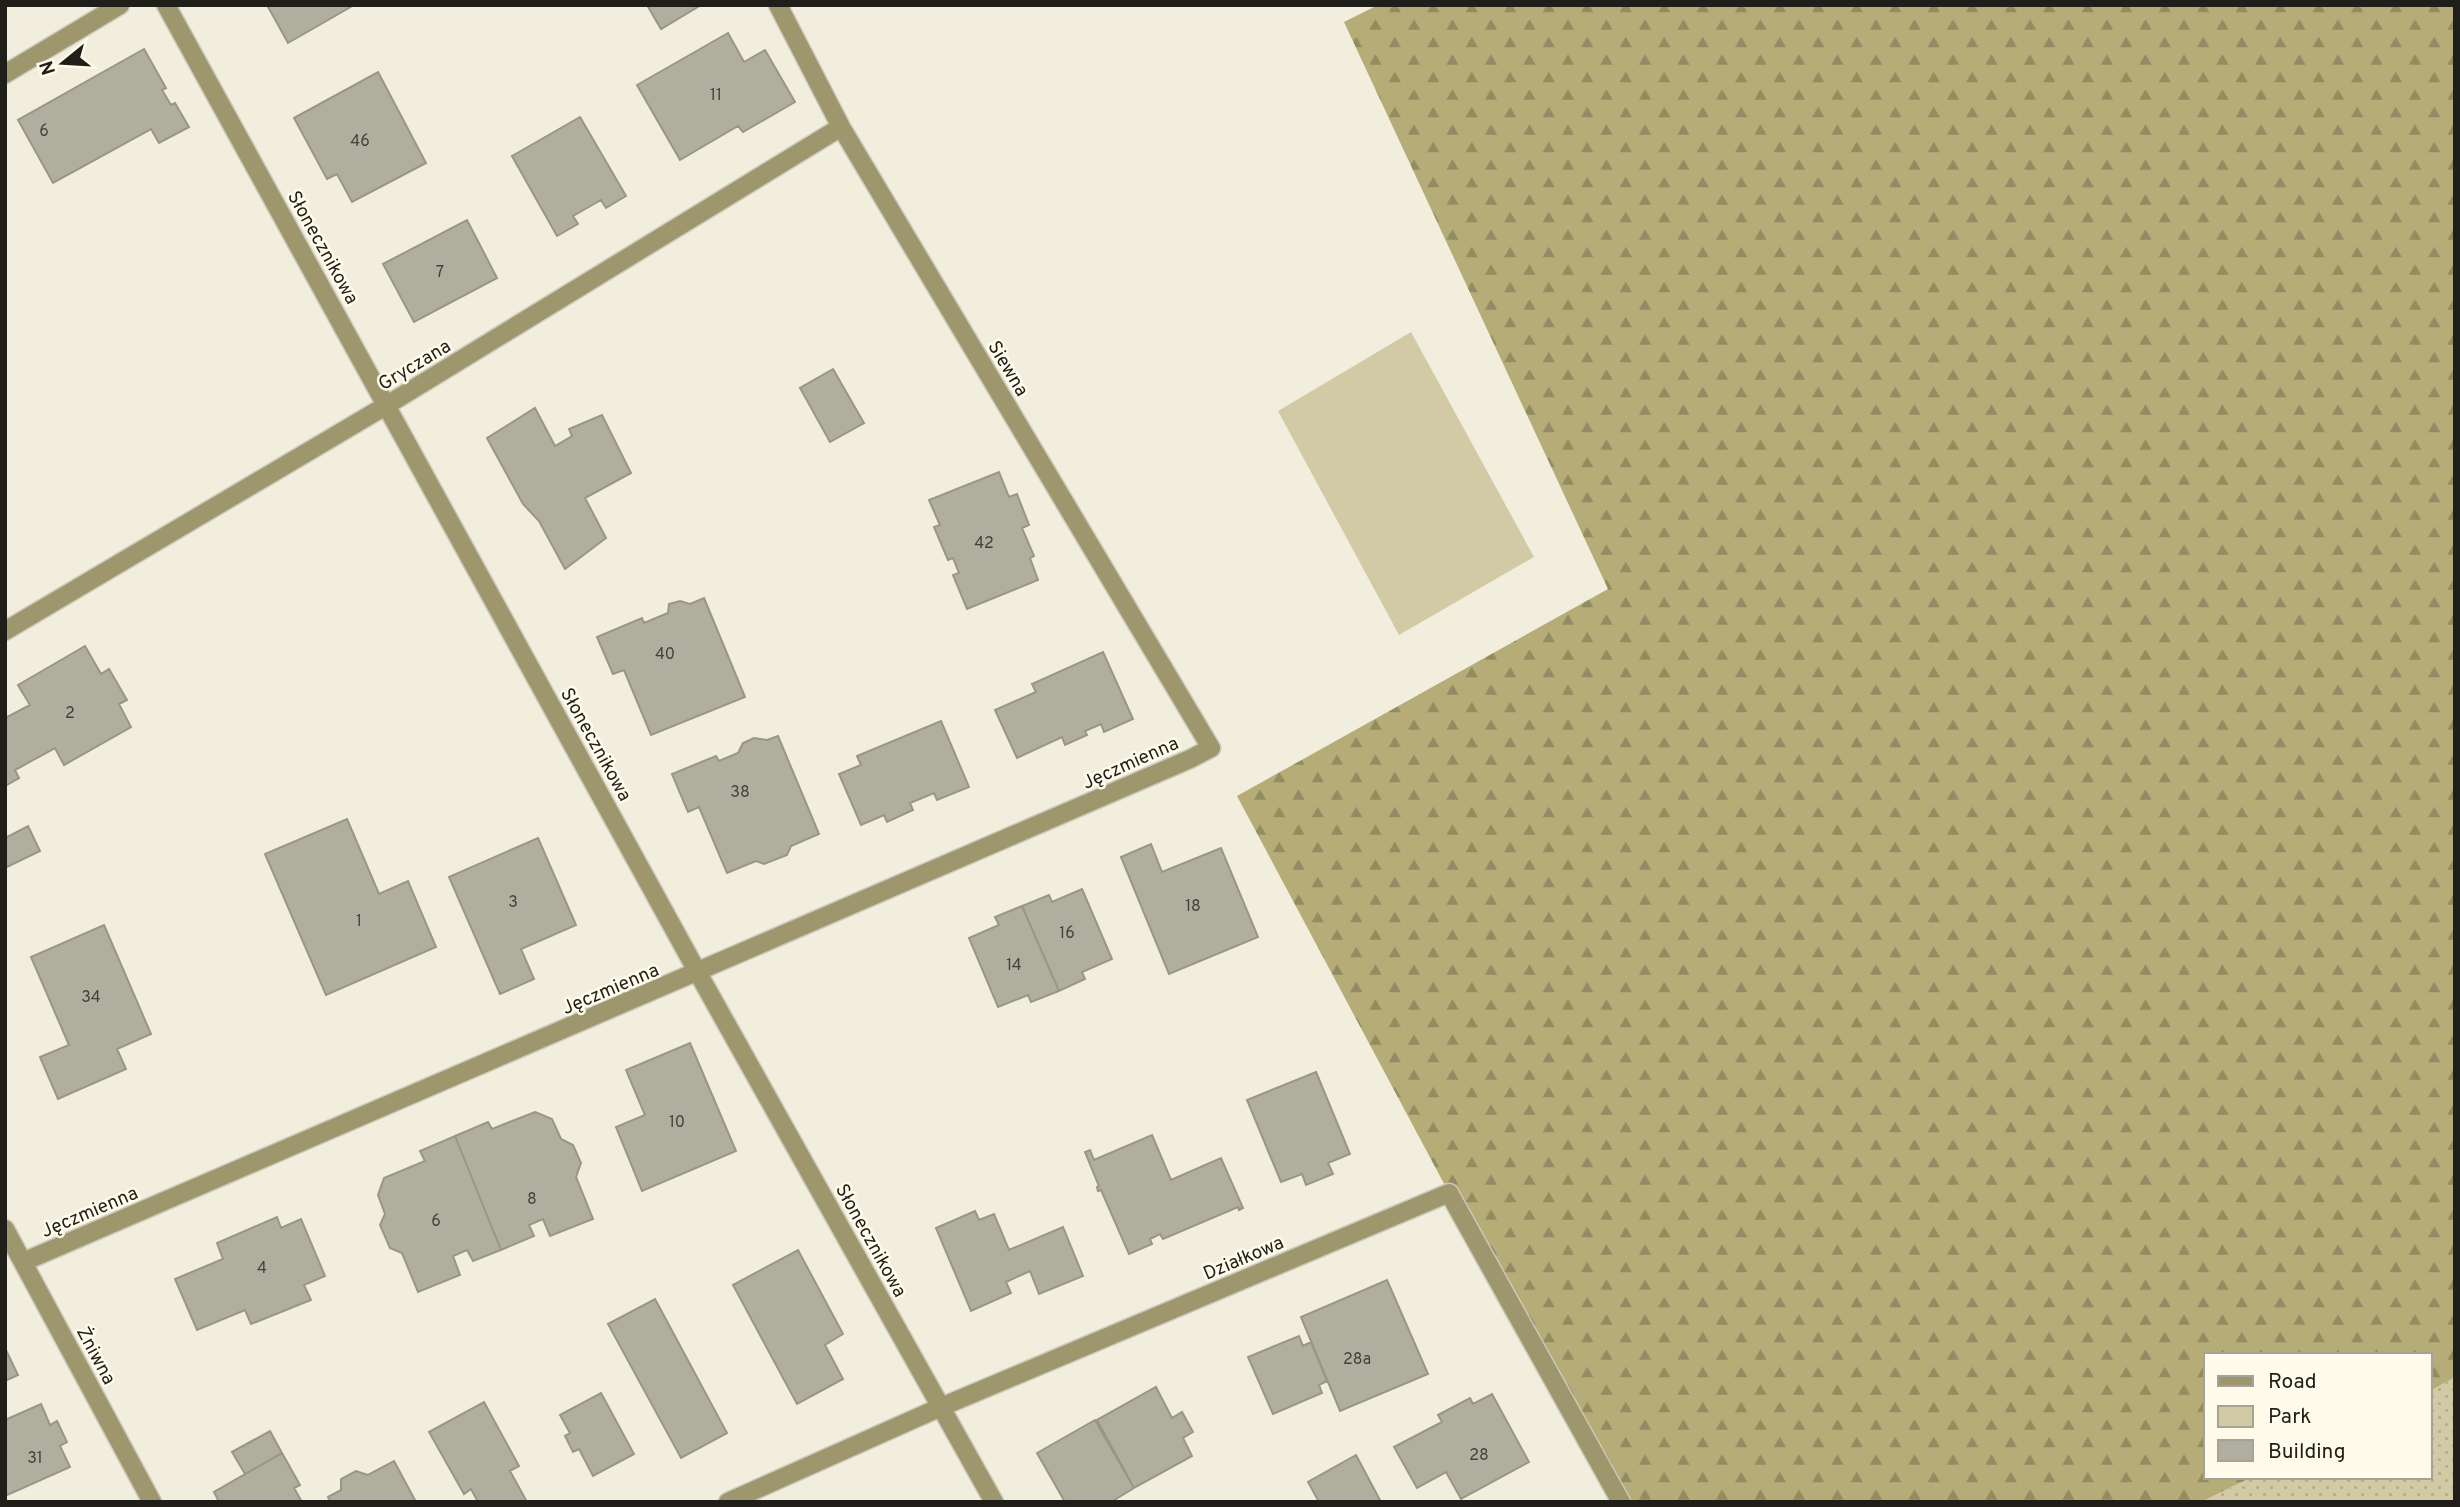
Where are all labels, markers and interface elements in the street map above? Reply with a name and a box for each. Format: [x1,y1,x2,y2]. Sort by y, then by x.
north arrow [28,28,98,98]
text: N [35,57,62,78]
house number: 11 [710,86,722,106]
house number: 6 [39,122,49,142]
house number: 46 [350,132,370,152]
street label: Słonecznikowa [281,187,363,309]
house number: 7 [436,263,444,283]
street label: Gryczana [374,335,456,397]
street label: Siewna [981,337,1033,401]
house number: 42 [974,534,994,554]
house number: 40 [655,645,675,665]
street label: Słonecznikowa [554,684,636,806]
house number: 2 [65,704,75,724]
street label: Jęczmienna [1079,732,1183,796]
house number: 38 [730,783,750,803]
house number: 3 [508,893,518,913]
house number: 18 [1185,897,1201,917]
house number: 1 [356,912,362,932]
house number: 16 [1059,924,1075,944]
house number: 14 [1006,956,1022,976]
street label: Jęczmienna [559,959,663,1021]
house number: 34 [81,988,101,1008]
house number: 10 [669,1113,685,1133]
street label: Słonecznikowa [829,1180,911,1302]
street label: Jęczmienna [38,1182,142,1244]
house number: 8 [527,1190,537,1210]
house number: 6 [431,1212,441,1232]
street label: Działkowa [1200,1231,1288,1287]
house number: 4 [257,1259,267,1279]
street label: Żniwna [70,1322,121,1389]
house number: 28a [1343,1350,1371,1370]
legend [2204,1353,2432,1479]
text: Road [2268,1369,2317,1396]
text: Park [2268,1404,2311,1431]
text: Building [2268,1439,2346,1466]
house number: 28 [1469,1446,1489,1466]
house number: 31 [27,1449,43,1469]

